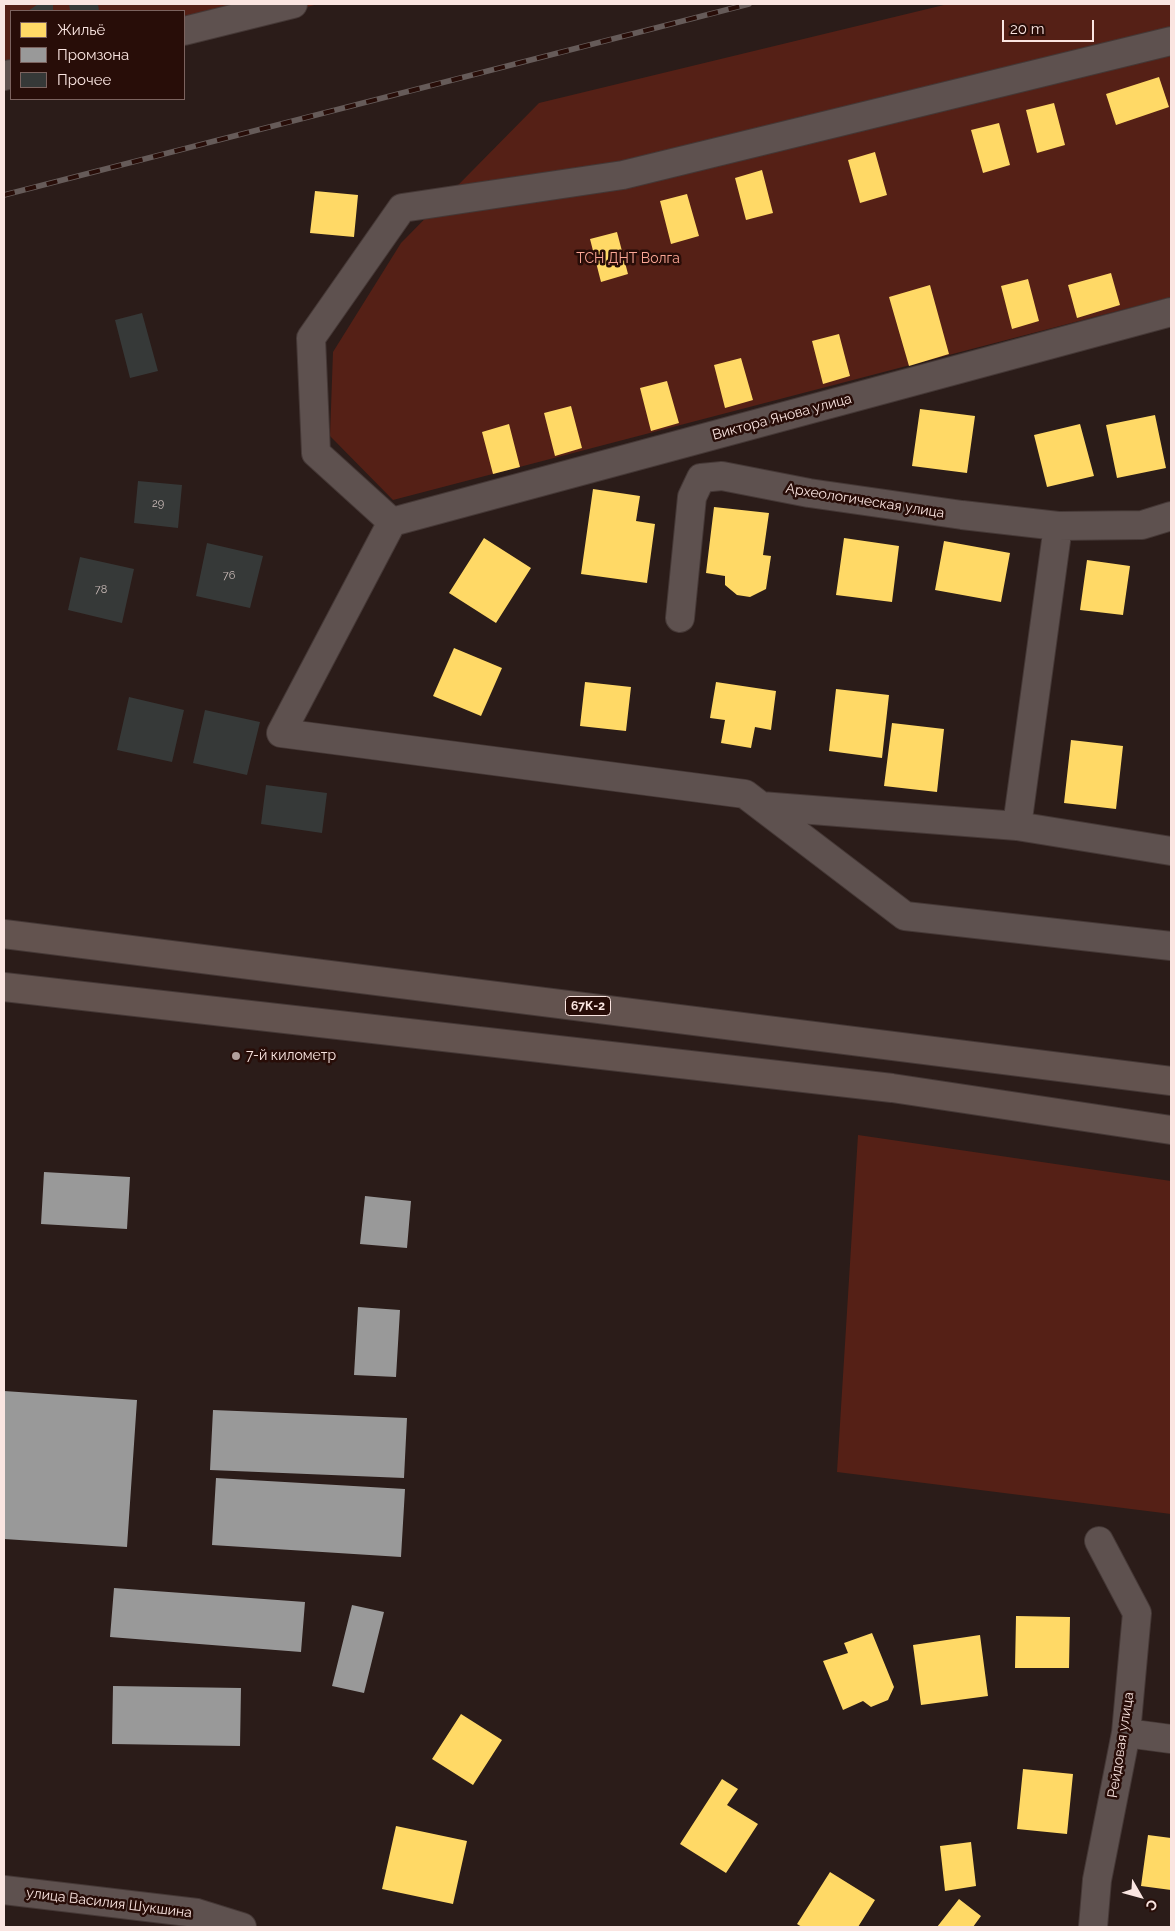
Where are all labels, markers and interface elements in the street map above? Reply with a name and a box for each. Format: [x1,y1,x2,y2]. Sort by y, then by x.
legend [10,10,185,100]
scale bar [1005,10,1098,42]
text: 20 m [1010,20,1045,38]
text: Жильё [57,21,105,39]
text: Промзона [57,46,129,64]
text: Прочее [57,71,111,89]
park label: ТСН ДНТ Волга [576,251,680,267]
street label: Виктора Янова улица [711,390,853,444]
street label: Археологическая улица [784,480,946,522]
house number: 29 [152,497,164,511]
house number: 76 [223,569,235,583]
house number: 78 [95,583,107,597]
road number: 67К-2 [566,996,610,1016]
place label: 7-й километр [246,1048,336,1064]
marker: 7-й километр [230,1050,242,1062]
street label: Рейдовая улица [1104,1691,1138,1799]
north arrow [1115,1871,1165,1921]
street label: улица Василия Шукшина [25,1885,193,1921]
text: С [1143,1897,1161,1914]

